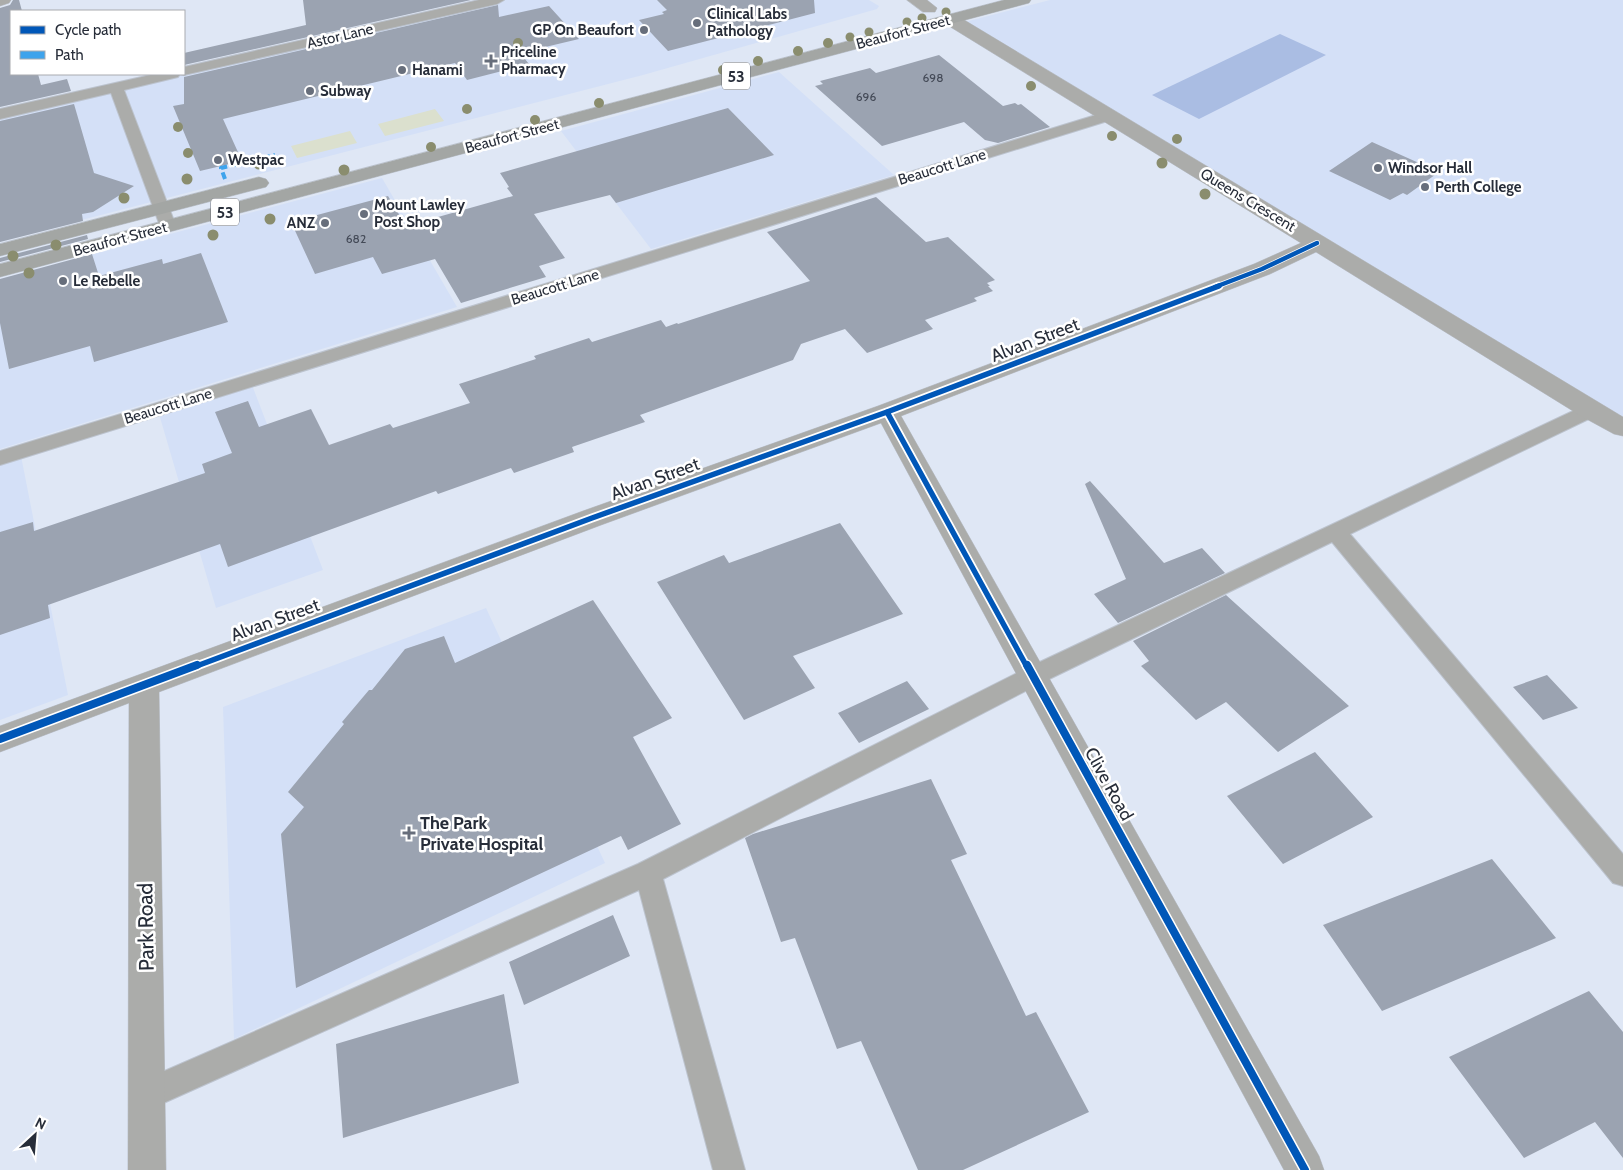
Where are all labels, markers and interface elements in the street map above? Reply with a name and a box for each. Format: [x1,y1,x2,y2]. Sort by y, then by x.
place label: Clinical Labs Pathology [707,5,787,40]
legend [10,10,185,75]
street label: Beaufort Street [854,11,952,53]
marker: Clinical Labs Pathology [691,17,703,29]
street label: Astor Lane [305,20,375,52]
text: Cycle path [55,21,121,39]
place label: GP On Beaufort [532,21,634,39]
marker: GP On Beaufort [638,24,650,36]
place label: Priceline Pharmacy [501,43,567,78]
text: Path [55,46,84,64]
marker: Priceline Pharmacy [485,55,497,67]
place label: Hanami [412,61,463,79]
road number: 53 [722,62,750,90]
marker: Hanami [396,64,408,76]
house number: 698 [923,70,943,85]
place label: Subway [320,82,372,100]
marker: Subway [304,85,316,97]
house number: 696 [856,89,876,104]
street label: Beaufort Street [463,115,561,157]
street label: Beaucott Lane [896,145,988,189]
place label: Westpac [228,151,284,169]
marker: Westpac [212,154,224,166]
place label: Windsor Hall [1388,159,1472,177]
marker: Windsor Hall [1372,162,1384,174]
street label: Queens Crescent [1197,164,1299,236]
place label: Perth College [1435,178,1522,196]
marker: Perth College [1419,181,1431,193]
place label: Mount Lawley Post Shop [374,196,466,231]
road number: 53 [211,198,239,226]
marker: Mount Lawley Post Shop [358,208,370,220]
place label: ANZ [287,214,316,232]
marker: ANZ [319,217,331,229]
street label: Beaufort Street [71,218,169,260]
house number: 682 [346,231,366,246]
street label: Beaucott Lane [509,265,601,309]
place label: Le Rebelle [73,272,140,290]
marker: Le Rebelle [57,275,69,287]
street label: Alvan Street [988,313,1082,367]
street label: Beaucott Lane [122,384,214,428]
street label: Alvan Street [608,453,702,505]
street label: Alvan Street [228,594,322,646]
street label: Clive Road [1080,744,1138,824]
place label: The Park Private Hospital [420,812,544,855]
marker: The Park Private Hospital [402,826,416,840]
street label: Park Road [132,883,159,971]
north arrow [10,1110,60,1160]
text: N [32,1113,49,1134]

